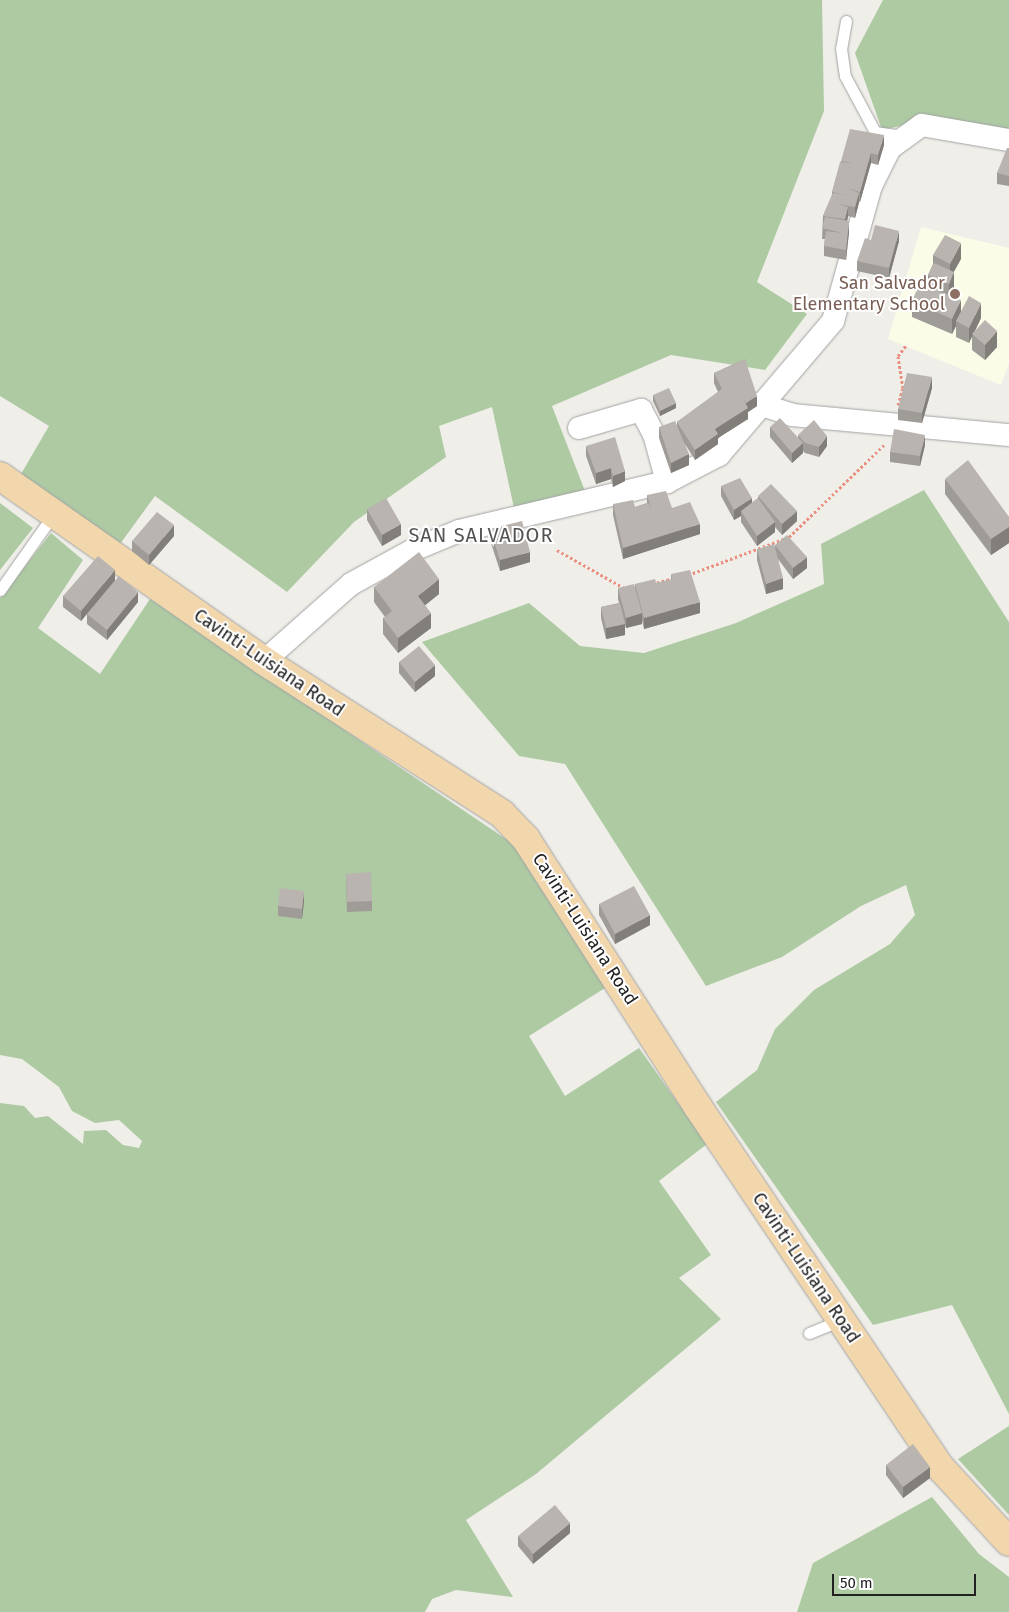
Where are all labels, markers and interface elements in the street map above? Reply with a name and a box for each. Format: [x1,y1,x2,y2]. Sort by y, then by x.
place label: San Salvador Elementary School [793,273,945,316]
marker: San Salvador Elementary School [949,288,961,300]
district label: SAN SALVADOR [407,523,555,547]
street label: Cavinti-Luisiana Road [190,605,348,721]
street label: Cavinti-Luisiana Road [528,849,642,1009]
street label: Cavinti-Luisiana Road [748,1189,864,1347]
scale bar [834,1564,978,1596]
text: 50 m [840,1574,873,1592]

